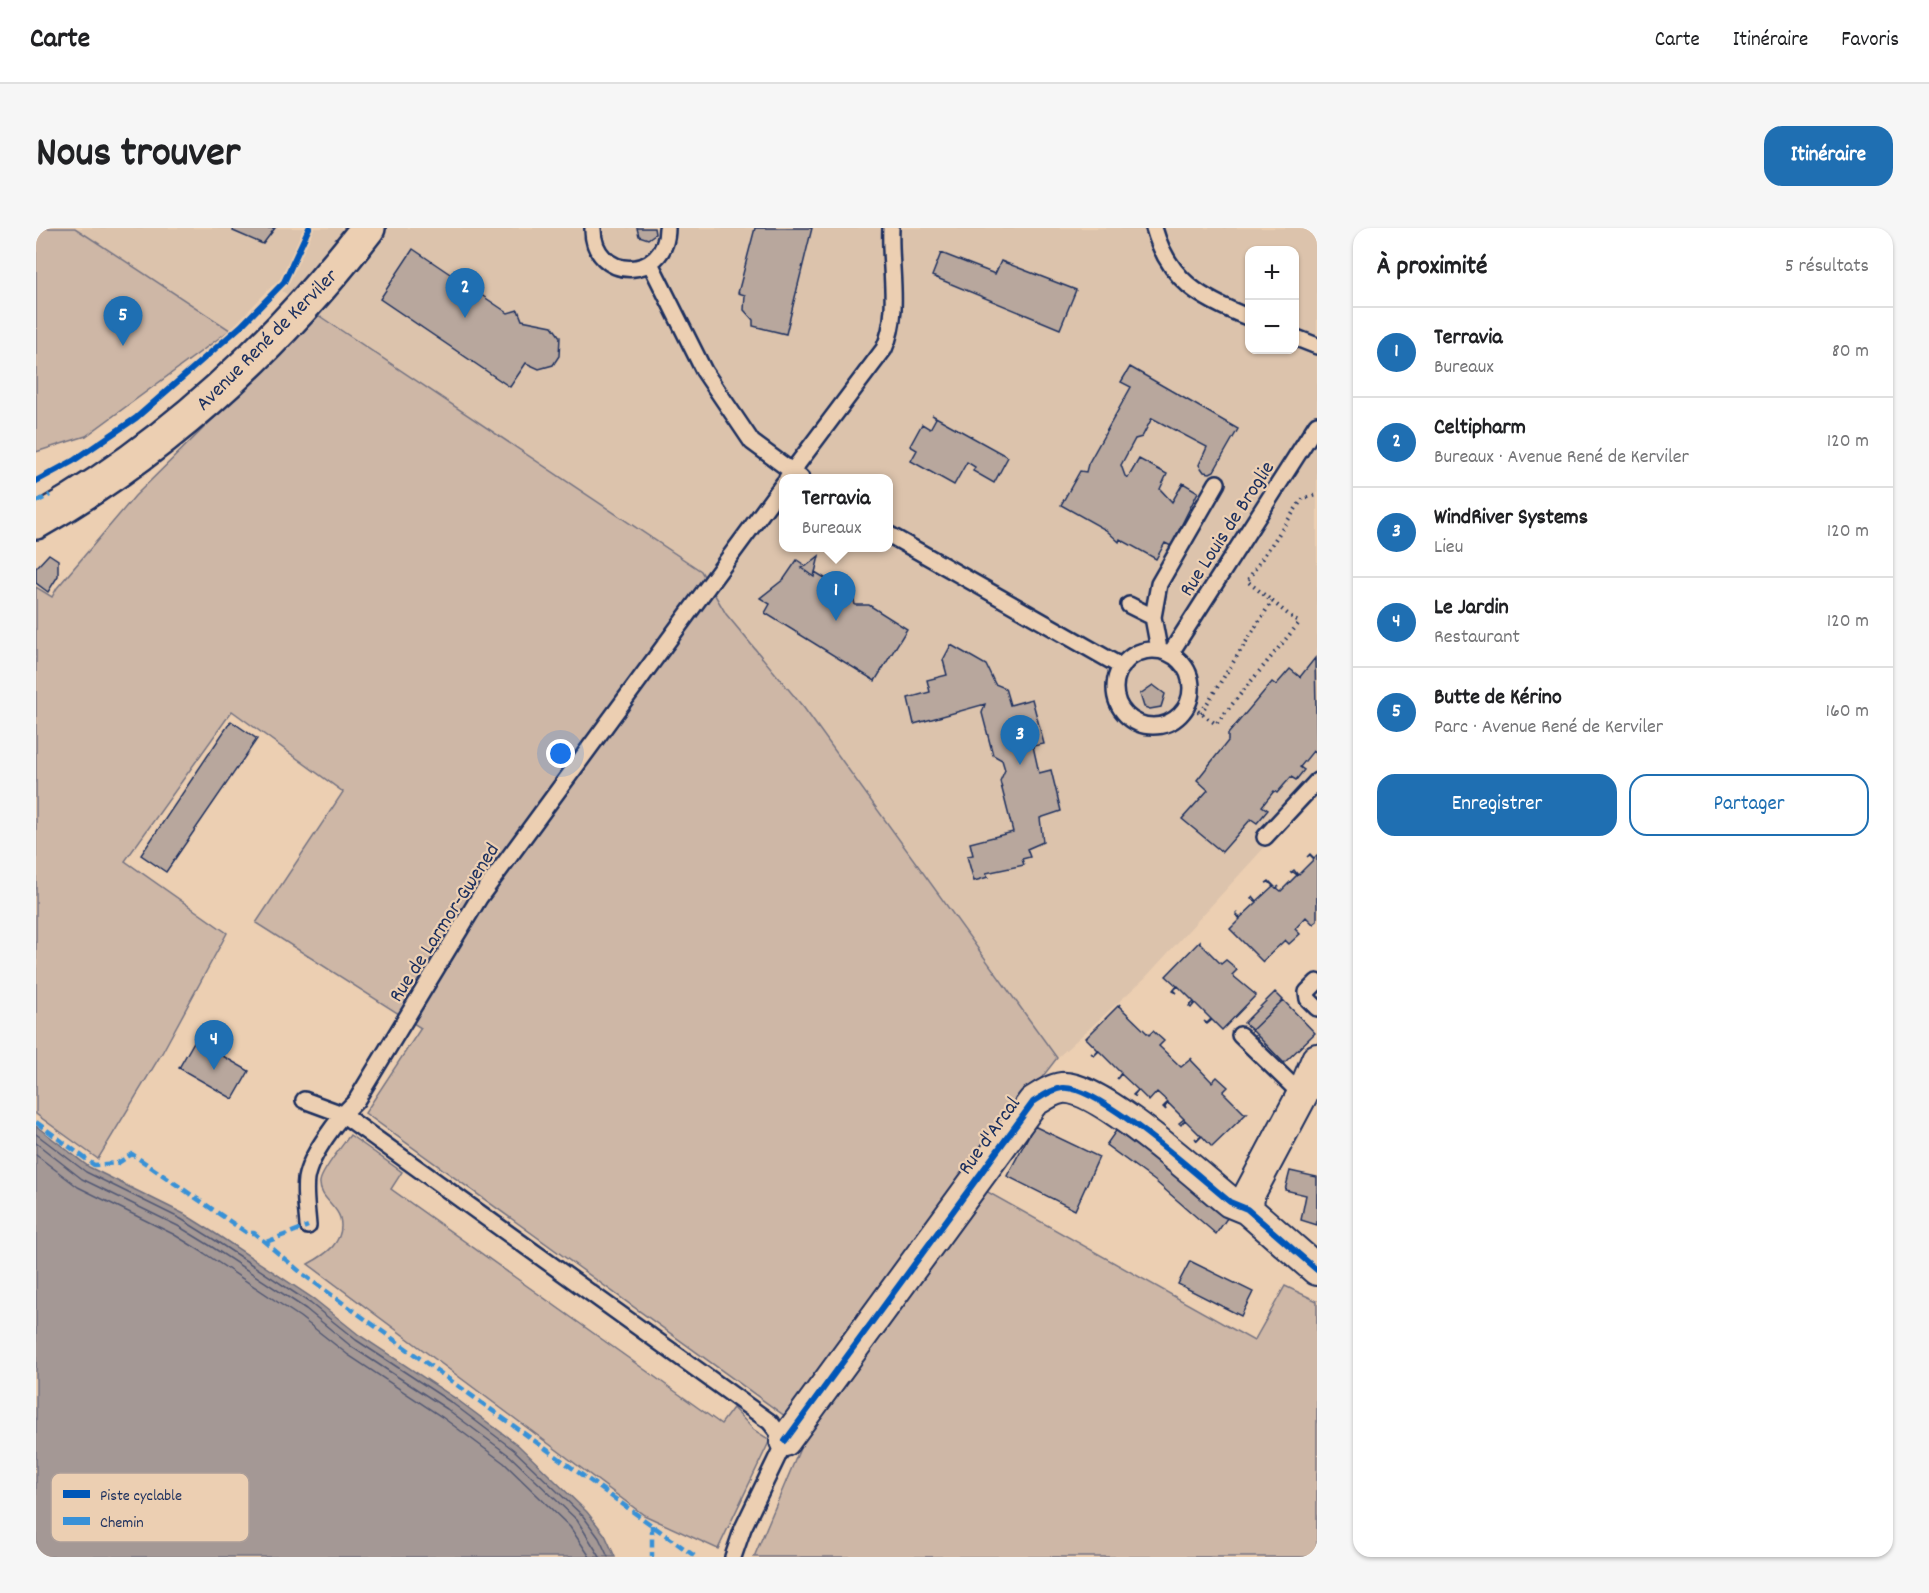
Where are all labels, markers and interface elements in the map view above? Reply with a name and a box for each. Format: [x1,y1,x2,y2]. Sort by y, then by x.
text: Carte [30,21,90,61]
text: Carte [1655,26,1700,56]
text: Itinéraire [1733,26,1808,56]
text: Favoris [1841,26,1899,56]
text: Nous trouver [36,126,240,186]
button: Itinéraire [1764,126,1893,186]
map controls [1245,246,1299,354]
button: + [1245,246,1299,300]
text: À proximité [1377,249,1487,286]
text: 5 résultats [1785,253,1869,281]
street label: Avenue René de Kerviler [190,263,346,419]
pin: 2 [446,268,484,318]
pin: 5 [104,296,142,346]
button: − [1245,300,1299,354]
text: Terravia [1434,323,1503,354]
text: 1 [1394,338,1399,366]
text: 80 m [1832,338,1869,366]
text: Bureaux [1434,354,1494,382]
text: Celtipharm [1434,413,1526,444]
text: 2 [1392,428,1401,456]
text: 120 m [1827,428,1869,456]
text: Bureaux · Avenue René de Kerviler [1434,444,1689,472]
street label: Rue Louis de Broglie [1173,456,1284,603]
popup [779,474,893,552]
text: Terravia [802,484,870,515]
text: WindRiver Systems [1434,503,1588,534]
text: Bureaux [802,515,861,543]
text: 3 [1392,518,1401,546]
text: 120 m [1827,518,1869,546]
text: Lieu [1434,534,1463,562]
pin: 1 [816,572,856,621]
text: Le Jardin [1434,593,1509,624]
text: 4 [1392,608,1401,636]
text: 120 m [1827,608,1869,636]
text: Restaurant [1434,624,1520,652]
text: Butte de Kérino [1434,683,1562,714]
text: 5 [1392,698,1401,726]
text: 160 m [1826,698,1869,726]
text: Parc · Avenue René de Kerviler [1434,714,1663,742]
pin: 3 [1000,716,1040,765]
your location [546,739,575,768]
button: Enregistrer [1377,774,1617,836]
button: Partager [1629,774,1869,836]
street label: Rue de Larmor-Gwened [383,838,508,1009]
pin: 4 [194,1020,234,1070]
street label: Rue d'Arcal [952,1092,1029,1182]
legend [51,1473,249,1542]
text: Piste cyclable [100,1485,182,1508]
text: Chemin [100,1512,144,1535]

